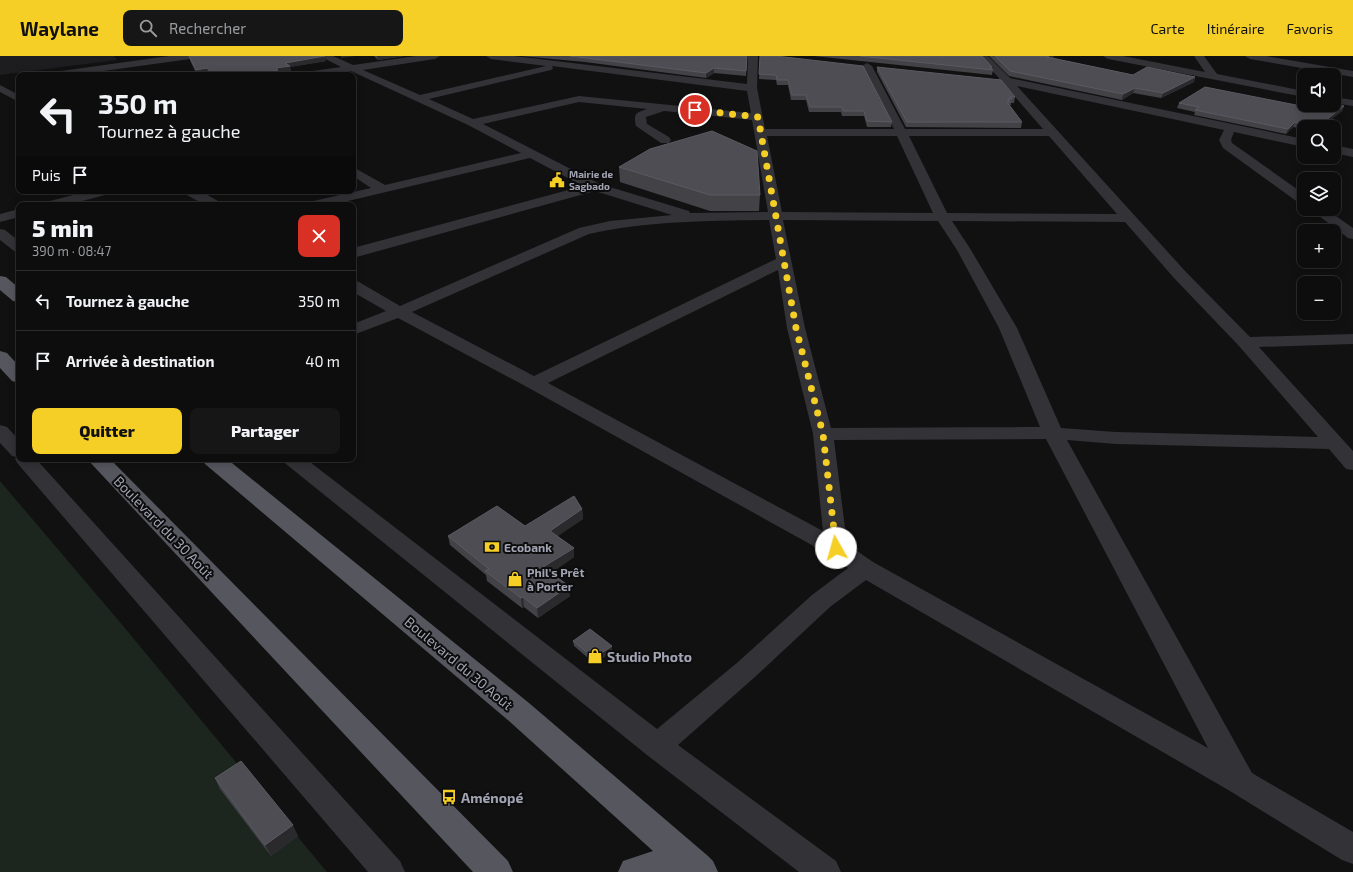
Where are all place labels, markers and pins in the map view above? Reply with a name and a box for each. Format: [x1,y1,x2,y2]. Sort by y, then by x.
pin [678,93,712,127]
place label: Mairie de Sagbado [569,168,613,192]
public building icon: Mairie de Sagbado [548,171,566,189]
bank icon: Ecobank [483,538,501,556]
place label: Ecobank [504,540,552,554]
place label: Phil's Prêt à Porter [527,565,584,593]
shop icon: Phil's Prêt à Porter [506,570,524,588]
shop icon: Studio Photo [586,647,604,665]
place label: Studio Photo [607,648,692,665]
bus stop icon: Aménopé [440,788,458,806]
place label: Aménopé [461,789,523,806]

